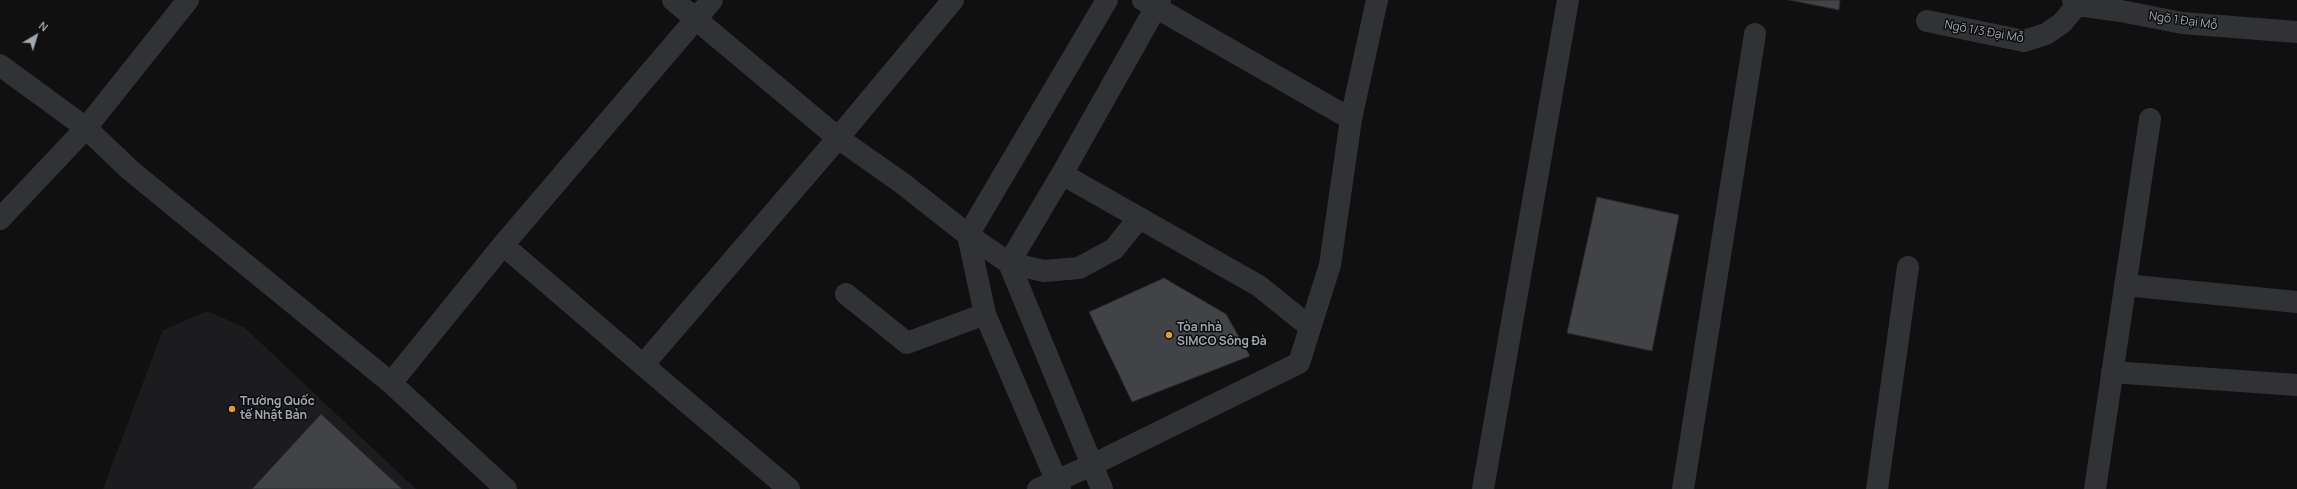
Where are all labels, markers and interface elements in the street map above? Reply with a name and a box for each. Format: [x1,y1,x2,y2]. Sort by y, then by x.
street label: Ngõ 1 Đại Mỗ [2148,9,2218,33]
north arrow [16,16,56,56]
text: N [36,18,51,34]
street label: Ngõ 1/3 Đại Mỗ [1943,18,2025,46]
place label: Tòa nhà SIMCO Sông Đà [1177,321,1267,349]
marker: Tòa nhà SIMCO Sông Đà [1164,330,1174,340]
place label: Trường Quốc tế Nhật Bản [240,395,315,423]
marker: Trường Quốc tế Nhật Bản [227,404,237,414]

